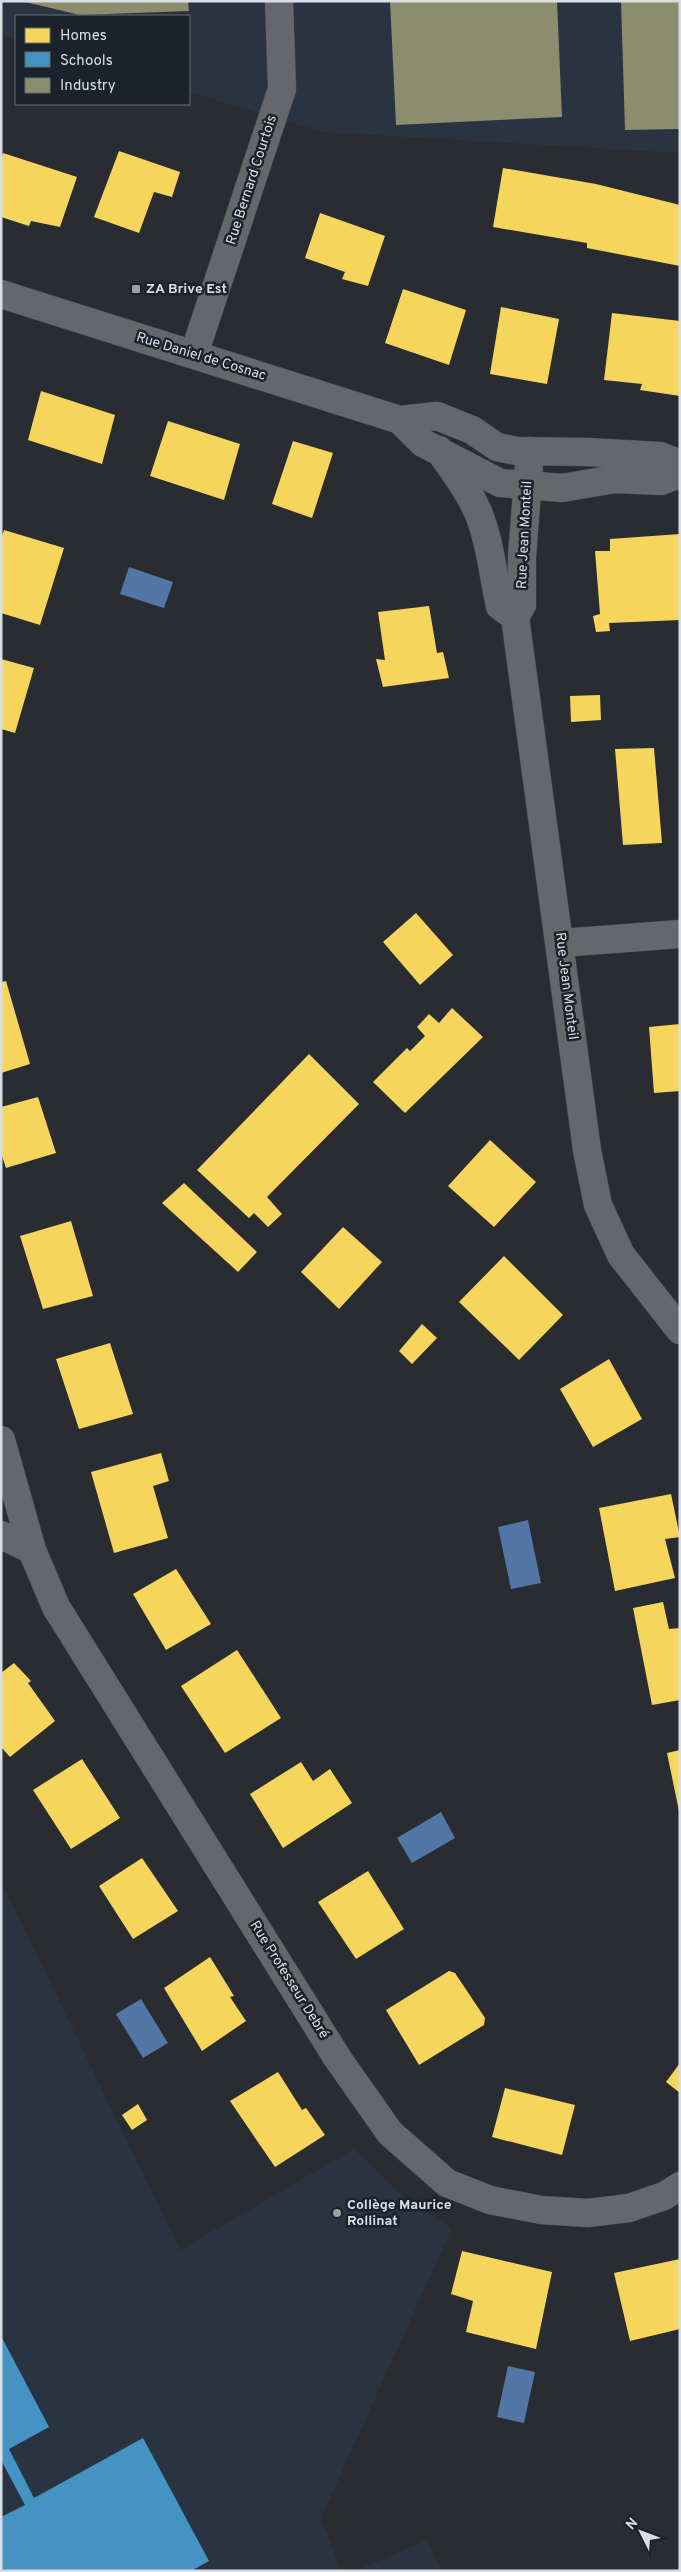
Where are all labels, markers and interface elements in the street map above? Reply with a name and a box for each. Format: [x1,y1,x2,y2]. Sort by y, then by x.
legend [15,15,190,105]
text: Homes [60,27,107,46]
text: Schools [60,52,113,71]
text: Industry [60,77,116,96]
street label: Rue Bernard Courtois [223,113,281,247]
place label: ZA Brive Est [146,281,227,298]
marker: ZA Brive Est [130,283,142,295]
street label: Rue Daniel de Cosnac [134,329,268,385]
street label: Rue Jean Monteil [514,481,536,589]
street label: Rue Jean Monteil [551,931,581,1041]
street label: Rue Professeur Debré [246,1918,332,2042]
place label: Collège Maurice Rollinat [347,2197,452,2230]
marker: Collège Maurice Rollinat [331,2207,343,2219]
north arrow [616,2507,666,2557]
text: N [623,2515,642,2534]

